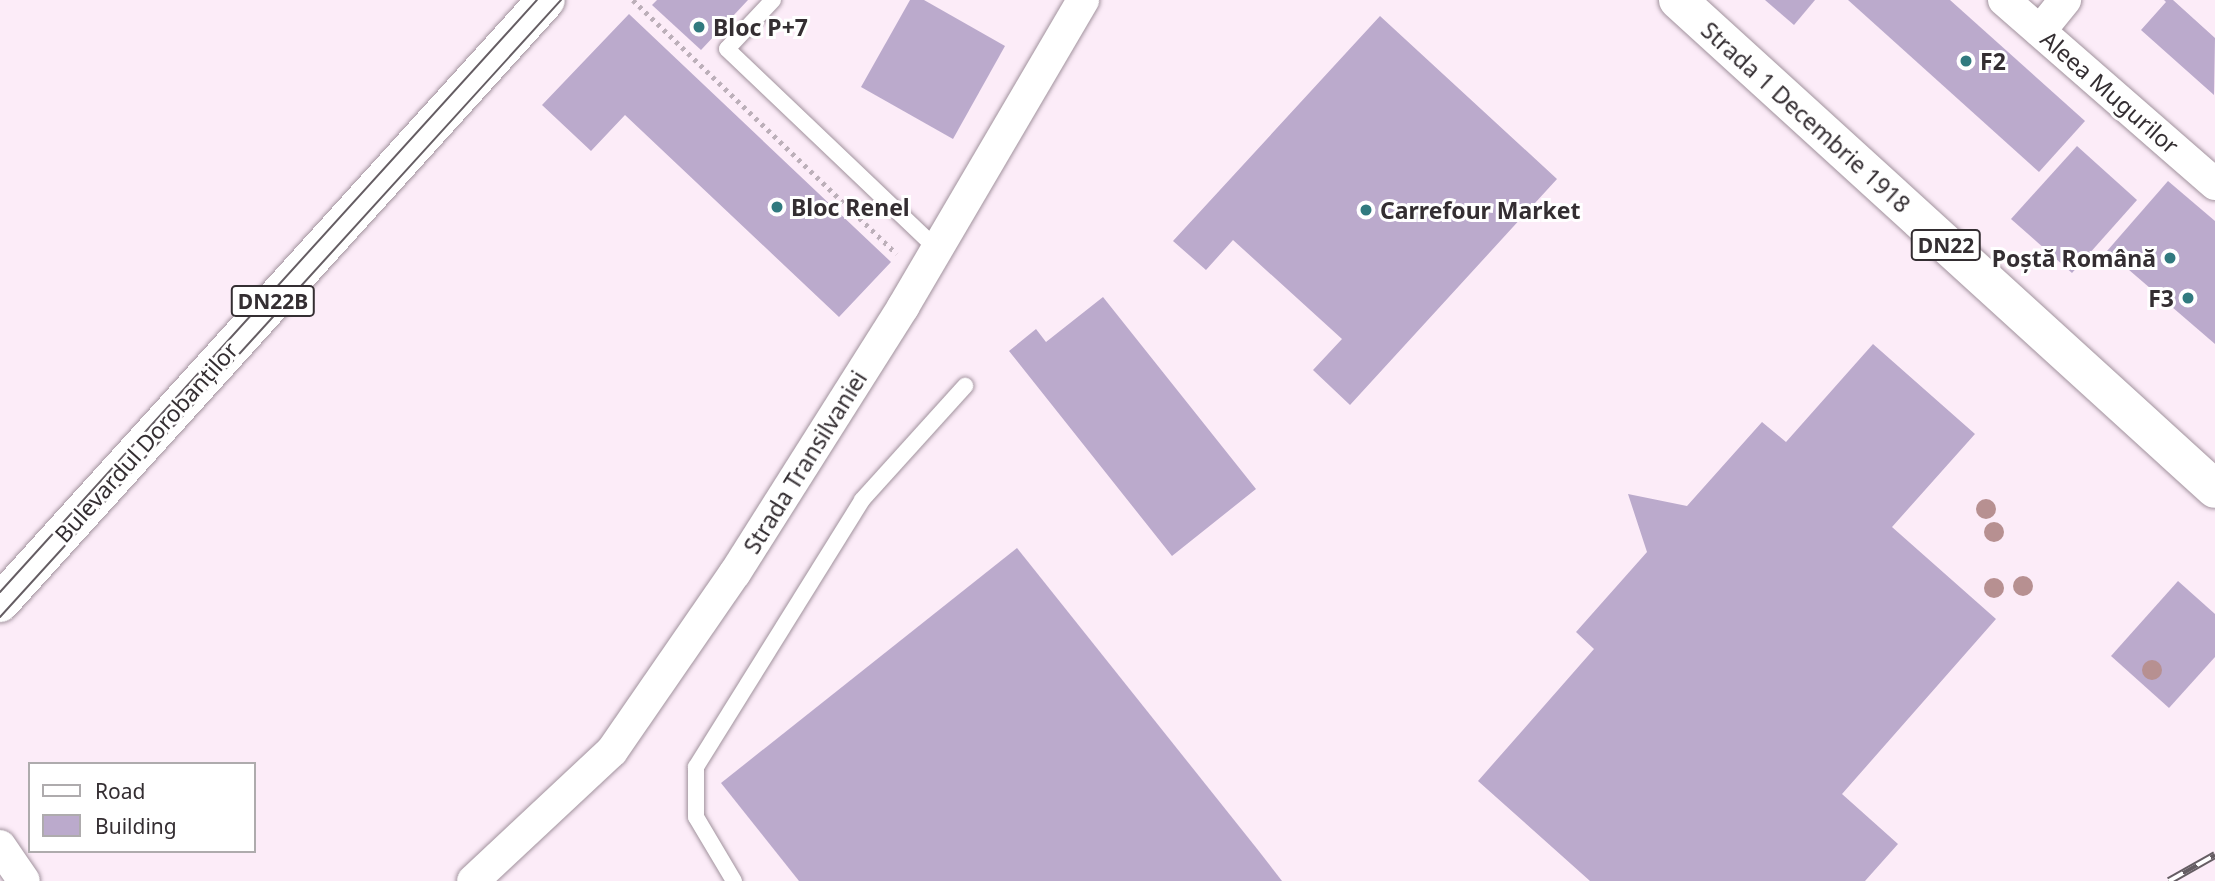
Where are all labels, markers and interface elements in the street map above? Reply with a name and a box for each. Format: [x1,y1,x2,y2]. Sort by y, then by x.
place label: Bloc P+7 [713,13,808,41]
street label: Strada 1 Decembrie 1918 [1696,16,1916,218]
marker: Bloc P+7 [691,19,707,35]
street label: Aleea Mugurilor [2035,25,2185,159]
place label: F2 [1980,47,2006,75]
marker: F2 [1958,53,1974,69]
place label: Bloc Renel [791,193,910,221]
place label: Carrefour Market [1380,196,1581,224]
marker: Bloc Renel [769,199,785,215]
marker: Carrefour Market [1358,202,1374,218]
road number: DN22 [1909,228,1983,262]
place label: Poștă Română [1992,244,2156,272]
marker: Poștă Română [2162,250,2178,266]
road number: DN22B [229,284,317,318]
place label: F3 [2148,284,2174,312]
marker: F3 [2180,290,2196,306]
street label: Bulevardul Dorobanților [49,336,243,548]
street label: Strada Transilvaniei [738,366,872,558]
legend [28,762,256,853]
text: Road [95,777,145,805]
text: Building [95,812,177,840]

